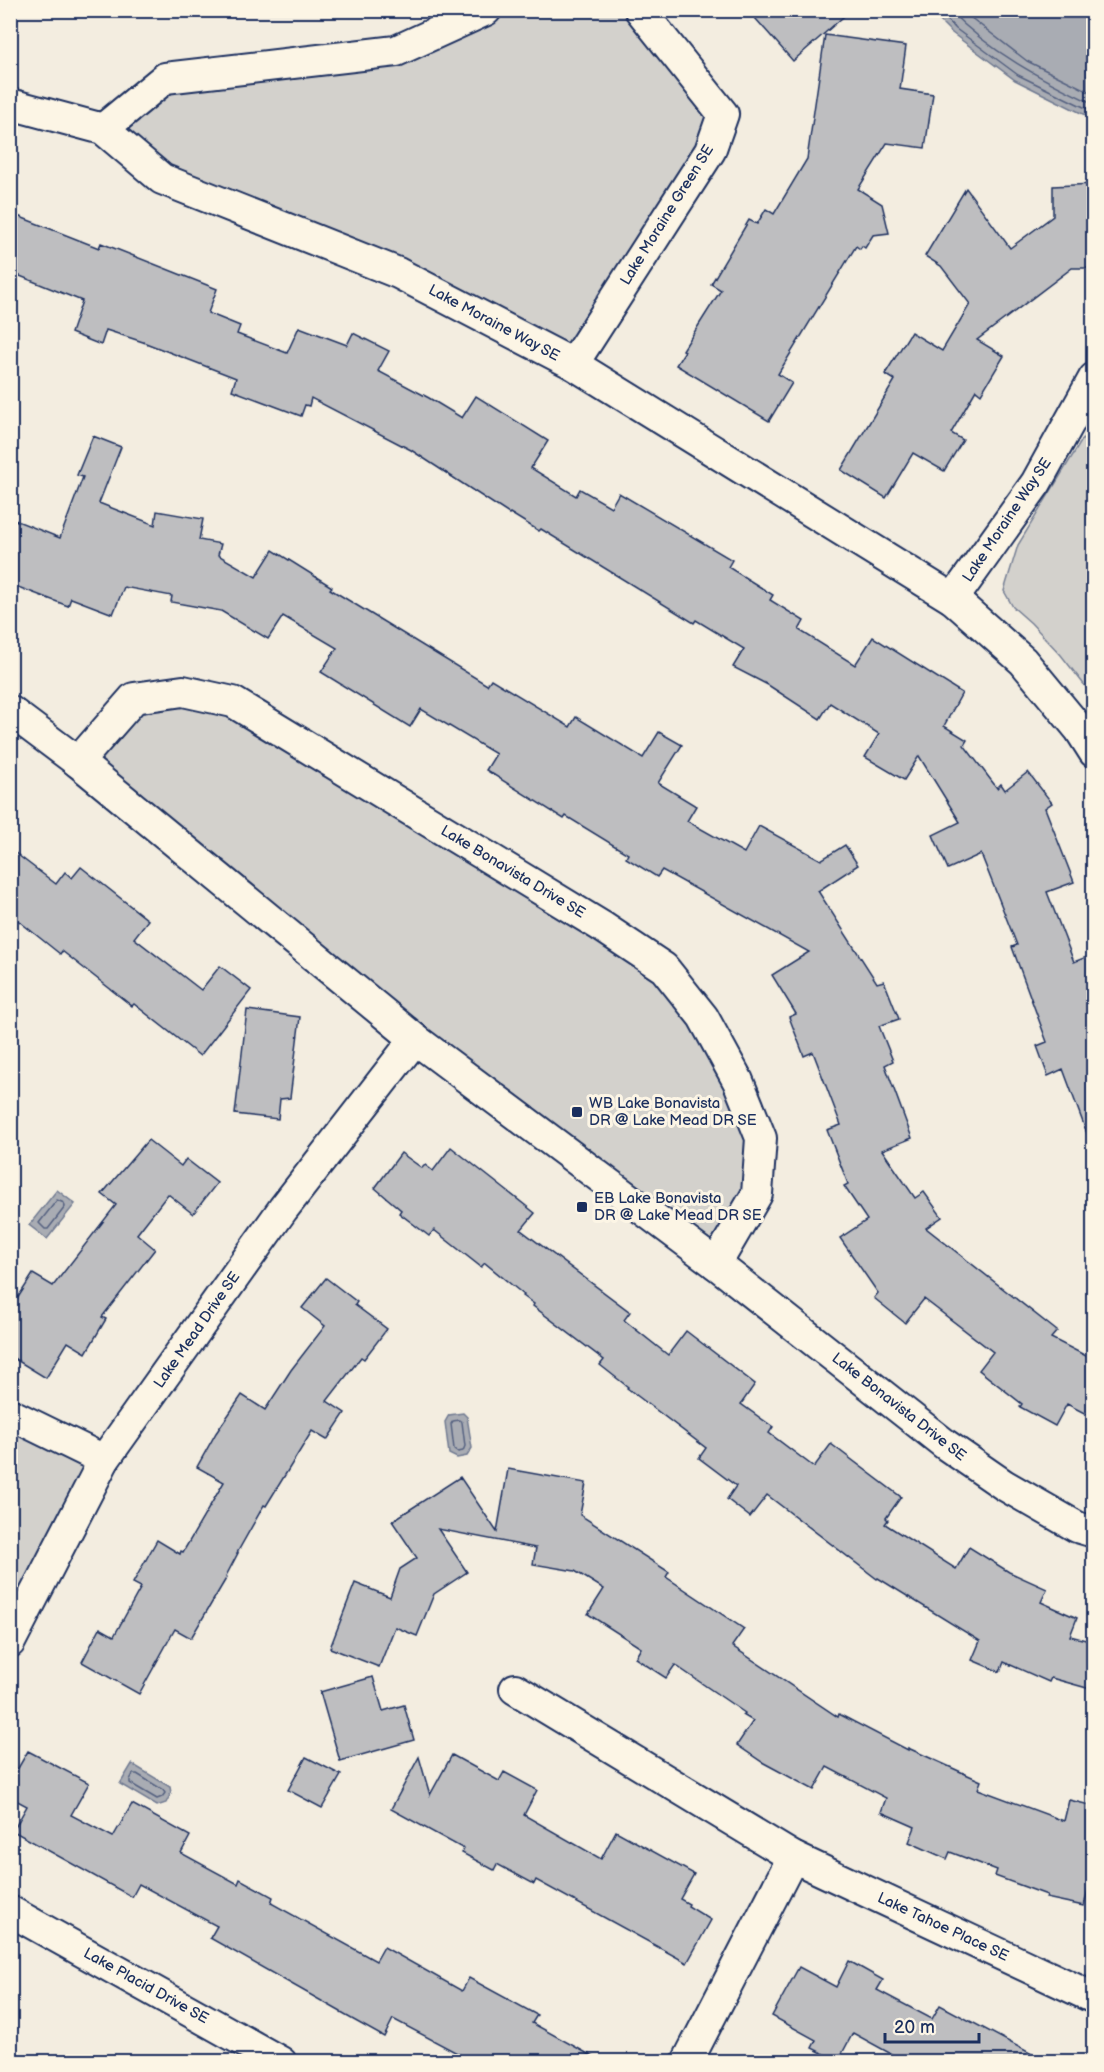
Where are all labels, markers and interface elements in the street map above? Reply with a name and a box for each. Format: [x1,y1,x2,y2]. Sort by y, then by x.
street label: Lake Moraine Green SE [616,141,718,289]
street label: Lake Moraine Way SE [425,280,563,366]
street label: Lake Moraine Way SE [958,454,1056,586]
street label: Lake Bonavista Drive SE [437,821,589,923]
place label: WB Lake Bonavista DR @ Lake Mead DR SE [589,1094,757,1130]
marker: WB Lake Bonavista DR @ Lake Mead DR SE [570,1105,584,1119]
place label: EB Lake Bonavista DR @ Lake Mead DR SE [594,1189,762,1225]
marker: EB Lake Bonavista DR @ Lake Mead DR SE [575,1200,589,1214]
street label: Lake Mead Drive SE [150,1268,244,1392]
street label: Lake Bonavista Drive SE [828,1349,970,1465]
street label: Lake Tahoe Place SE [874,1888,1012,1966]
street label: Lake Placid Drive SE [80,1944,212,2028]
scale bar [885,2006,980,2044]
text: 20 m [894,2017,935,2038]

